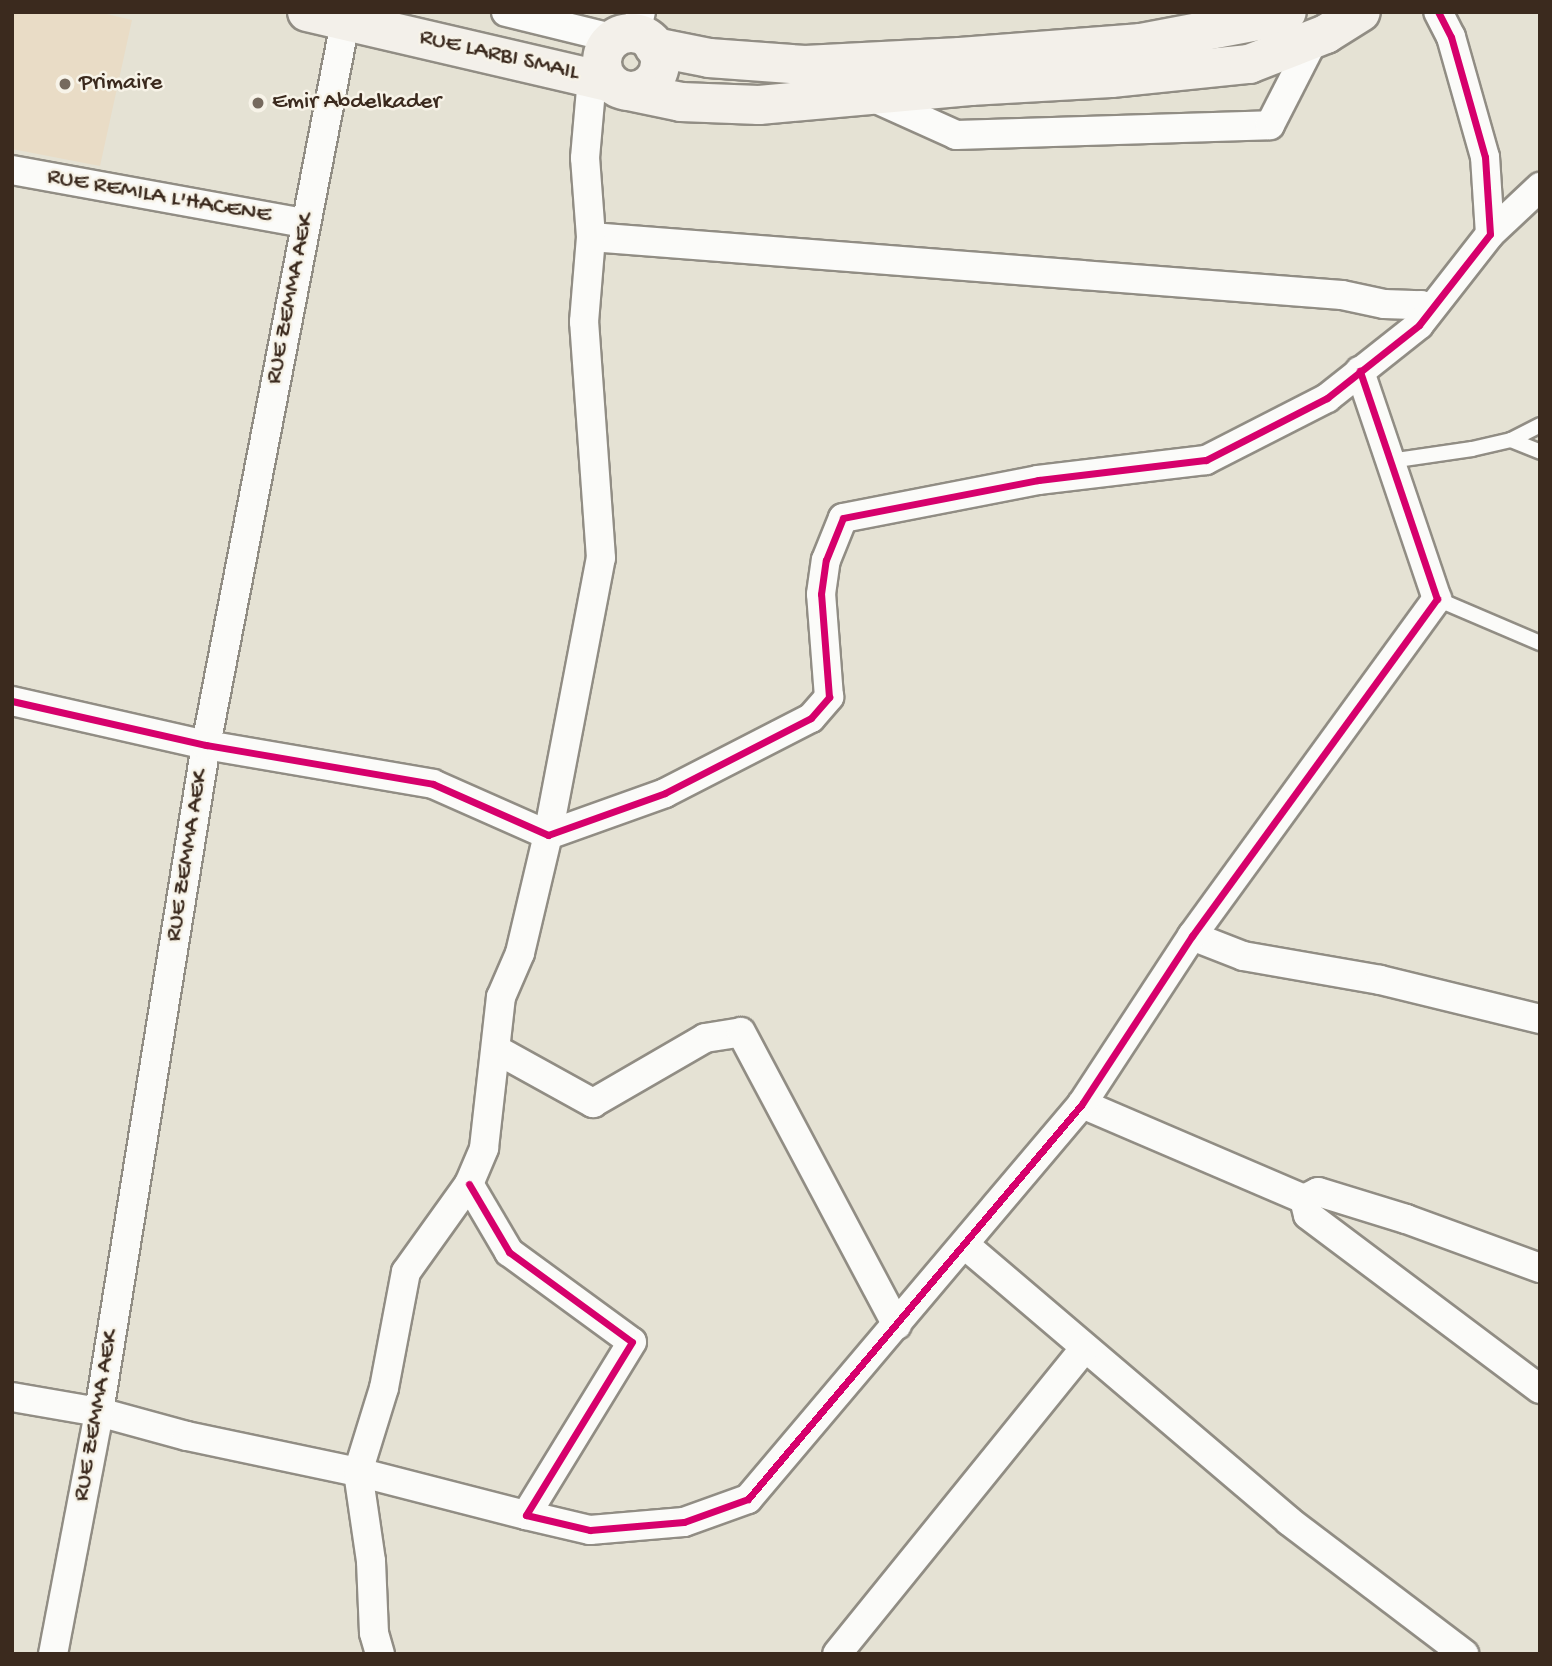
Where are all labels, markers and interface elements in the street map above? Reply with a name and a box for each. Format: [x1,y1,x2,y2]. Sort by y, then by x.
street label: RUE LARBI SMAIL [416,24,582,88]
place label: Primaire [79,70,162,98]
marker: Primaire [57,76,73,92]
place label: Emir Abdelkader [272,89,441,117]
marker: Emir Abdelkader [250,95,266,111]
street label: RUE REMILA L'HACENE [45,163,273,231]
street label: RUE ZEMMA AEK [260,211,322,387]
street label: RUE ZEMMA AEK [160,768,216,944]
street label: RUE ZEMMA AEK [68,1328,126,1504]

